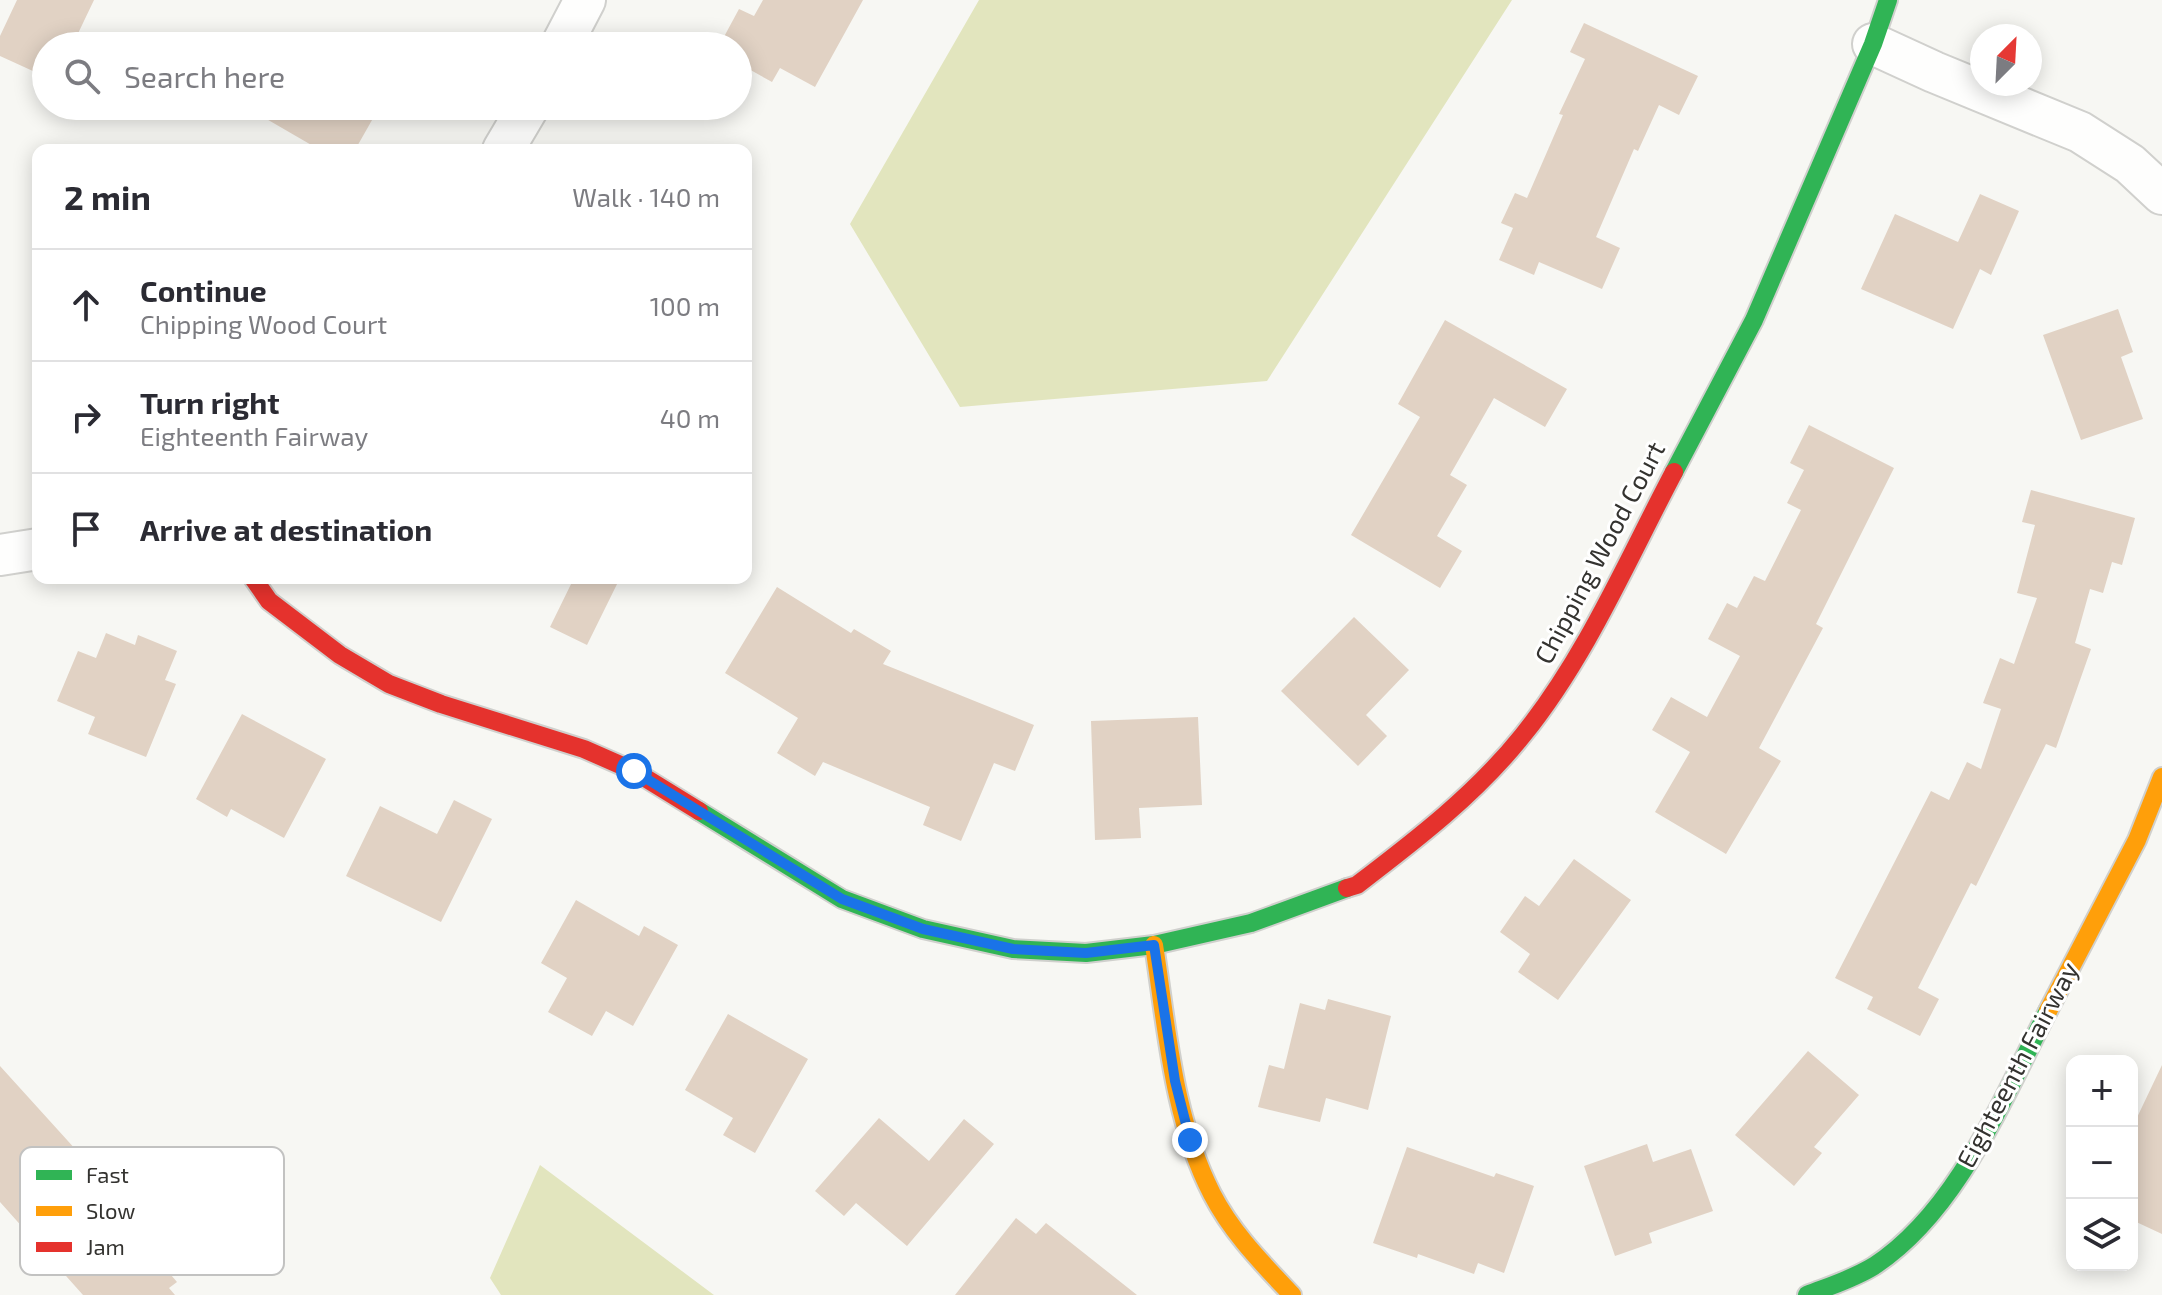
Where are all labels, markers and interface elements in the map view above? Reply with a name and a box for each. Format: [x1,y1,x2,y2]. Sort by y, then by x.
north arrow [1970,24,2042,96]
search box [32,32,752,120]
icon: search [60,54,104,98]
text: Search here [124,58,285,94]
text: 2 min [64,176,151,217]
text: Walk · 140 m [572,181,720,212]
text: Continue [140,272,267,308]
icon: ahead [64,283,108,327]
text: 100 m [650,290,720,321]
text: Chipping Wood Court [140,308,387,339]
text: Turn right [140,384,280,420]
icon: right [64,395,108,439]
text: 40 m [660,402,720,433]
text: Eighteenth Fairway [140,420,368,451]
street label: Chipping Wood Court [1527,436,1670,669]
icon: arrive [64,507,108,551]
text: Arrive at destination [140,511,432,547]
route start [616,753,652,789]
street label: Eighteenth Fairway [1949,956,2084,1172]
map controls [2066,1055,2138,1271]
button: + [2066,1055,2138,1127]
route end [1172,1122,1208,1158]
button: − [2066,1127,2138,1199]
legend [20,1147,284,1275]
text: Fast [86,1161,129,1187]
text: Slow [86,1197,135,1223]
button: layers [2066,1199,2138,1271]
text: Jam [86,1233,125,1259]

